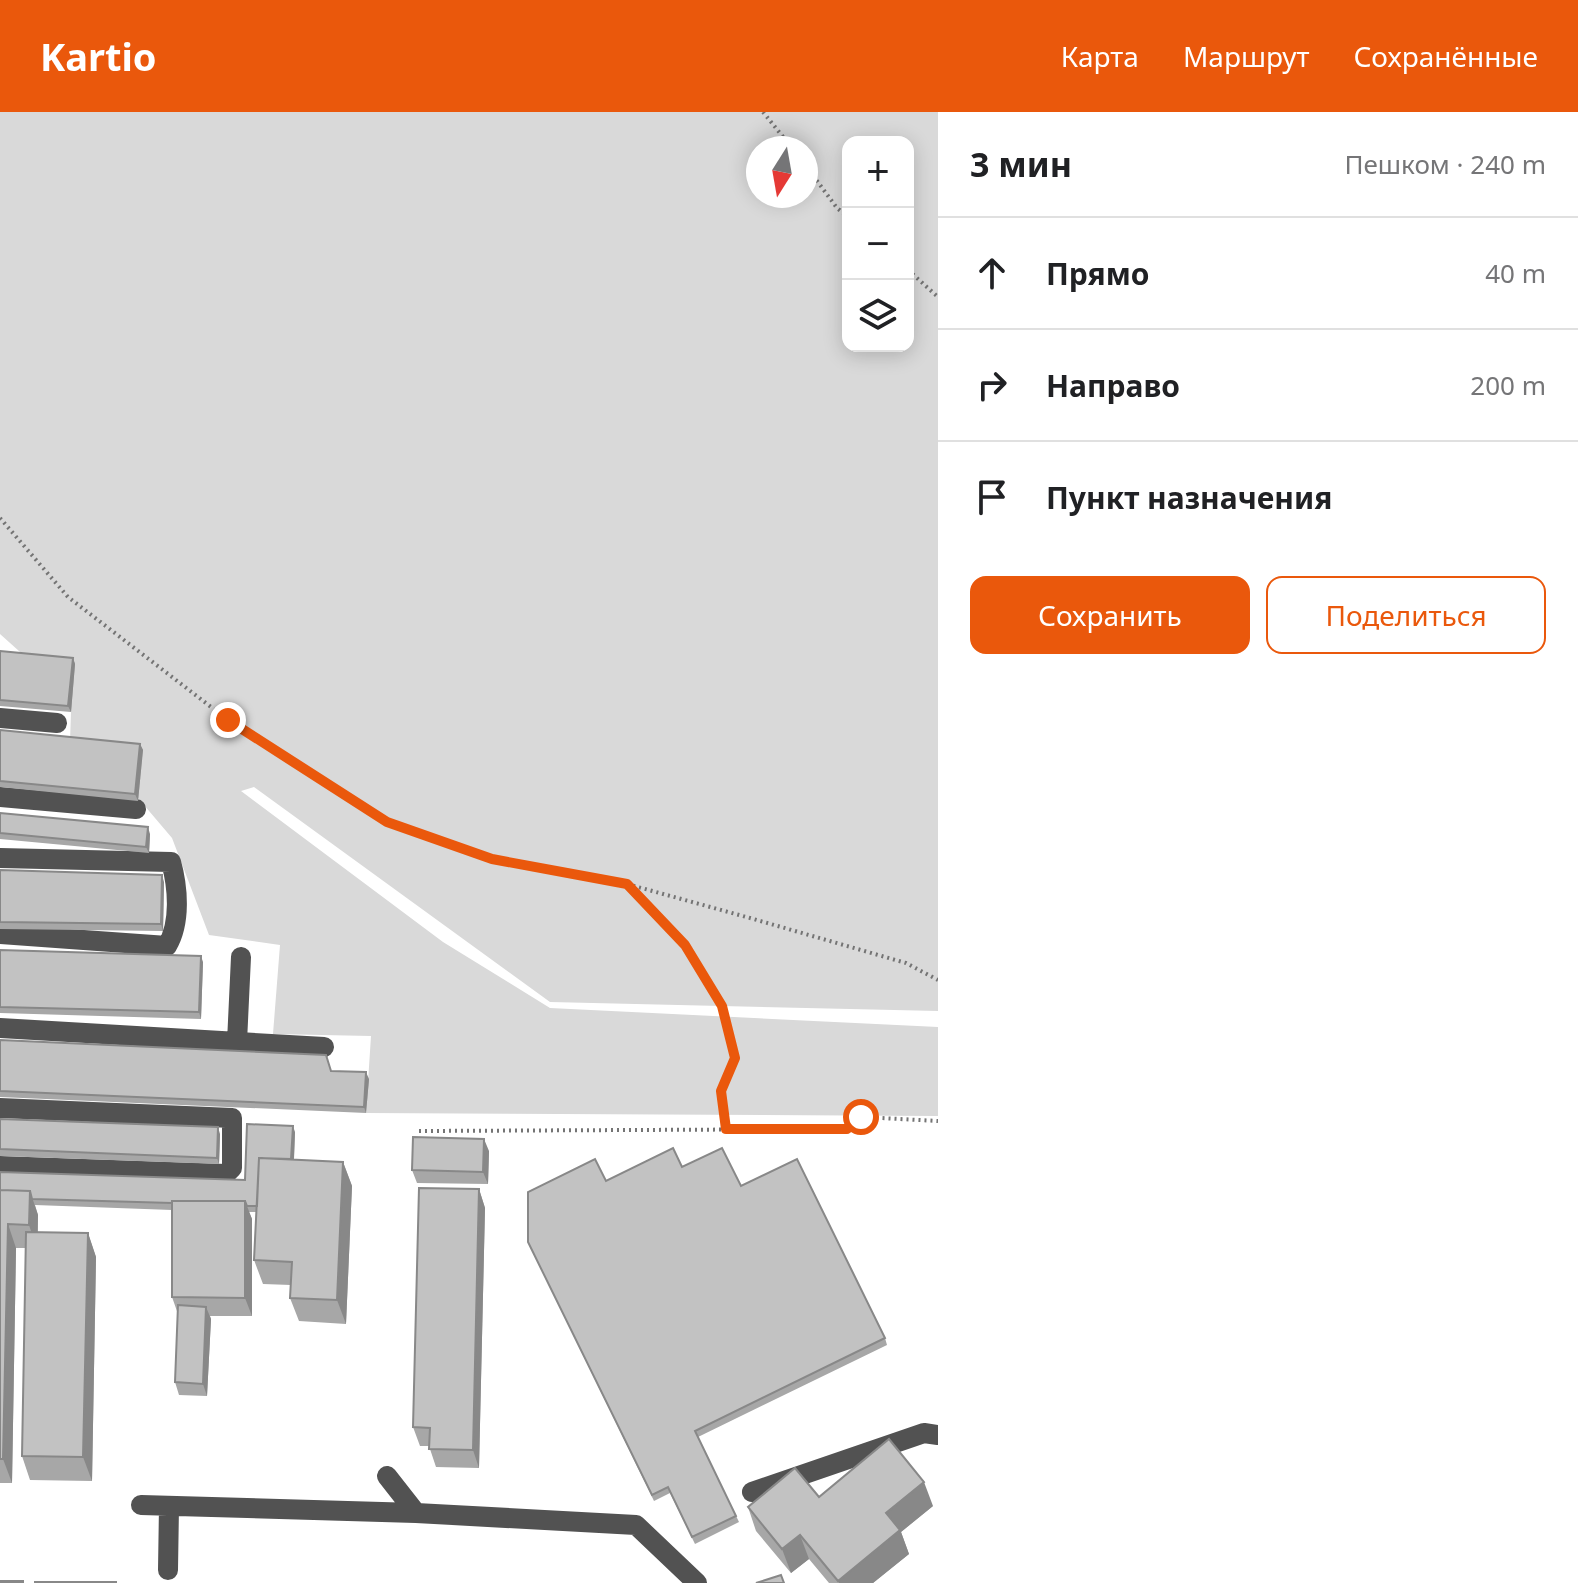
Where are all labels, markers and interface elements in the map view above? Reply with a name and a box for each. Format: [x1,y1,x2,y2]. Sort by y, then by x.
text: Kartio [40,30,157,82]
text: Карта [1061,37,1139,75]
text: Маршрут [1183,37,1309,75]
text: Сохранённые [1353,37,1538,75]
north arrow [746,136,818,208]
map controls [842,136,914,352]
button: + [842,136,914,208]
text: 3 мин [970,141,1072,187]
text: Пешком · 240 m [1344,146,1546,182]
button: − [842,208,914,280]
icon: ahead [970,251,1014,295]
text: Прямо [1046,253,1150,294]
text: 40 m [1485,255,1546,291]
button: layers [842,280,914,352]
icon: right [970,363,1014,407]
text: Направо [1046,365,1180,406]
text: 200 m [1470,367,1546,403]
icon: arrive [970,475,1014,519]
text: Пункт назначения [1046,477,1332,518]
button: Сохранить [970,576,1250,654]
button: Поделиться [1266,576,1546,654]
route end [210,702,246,738]
route start [843,1099,879,1135]

